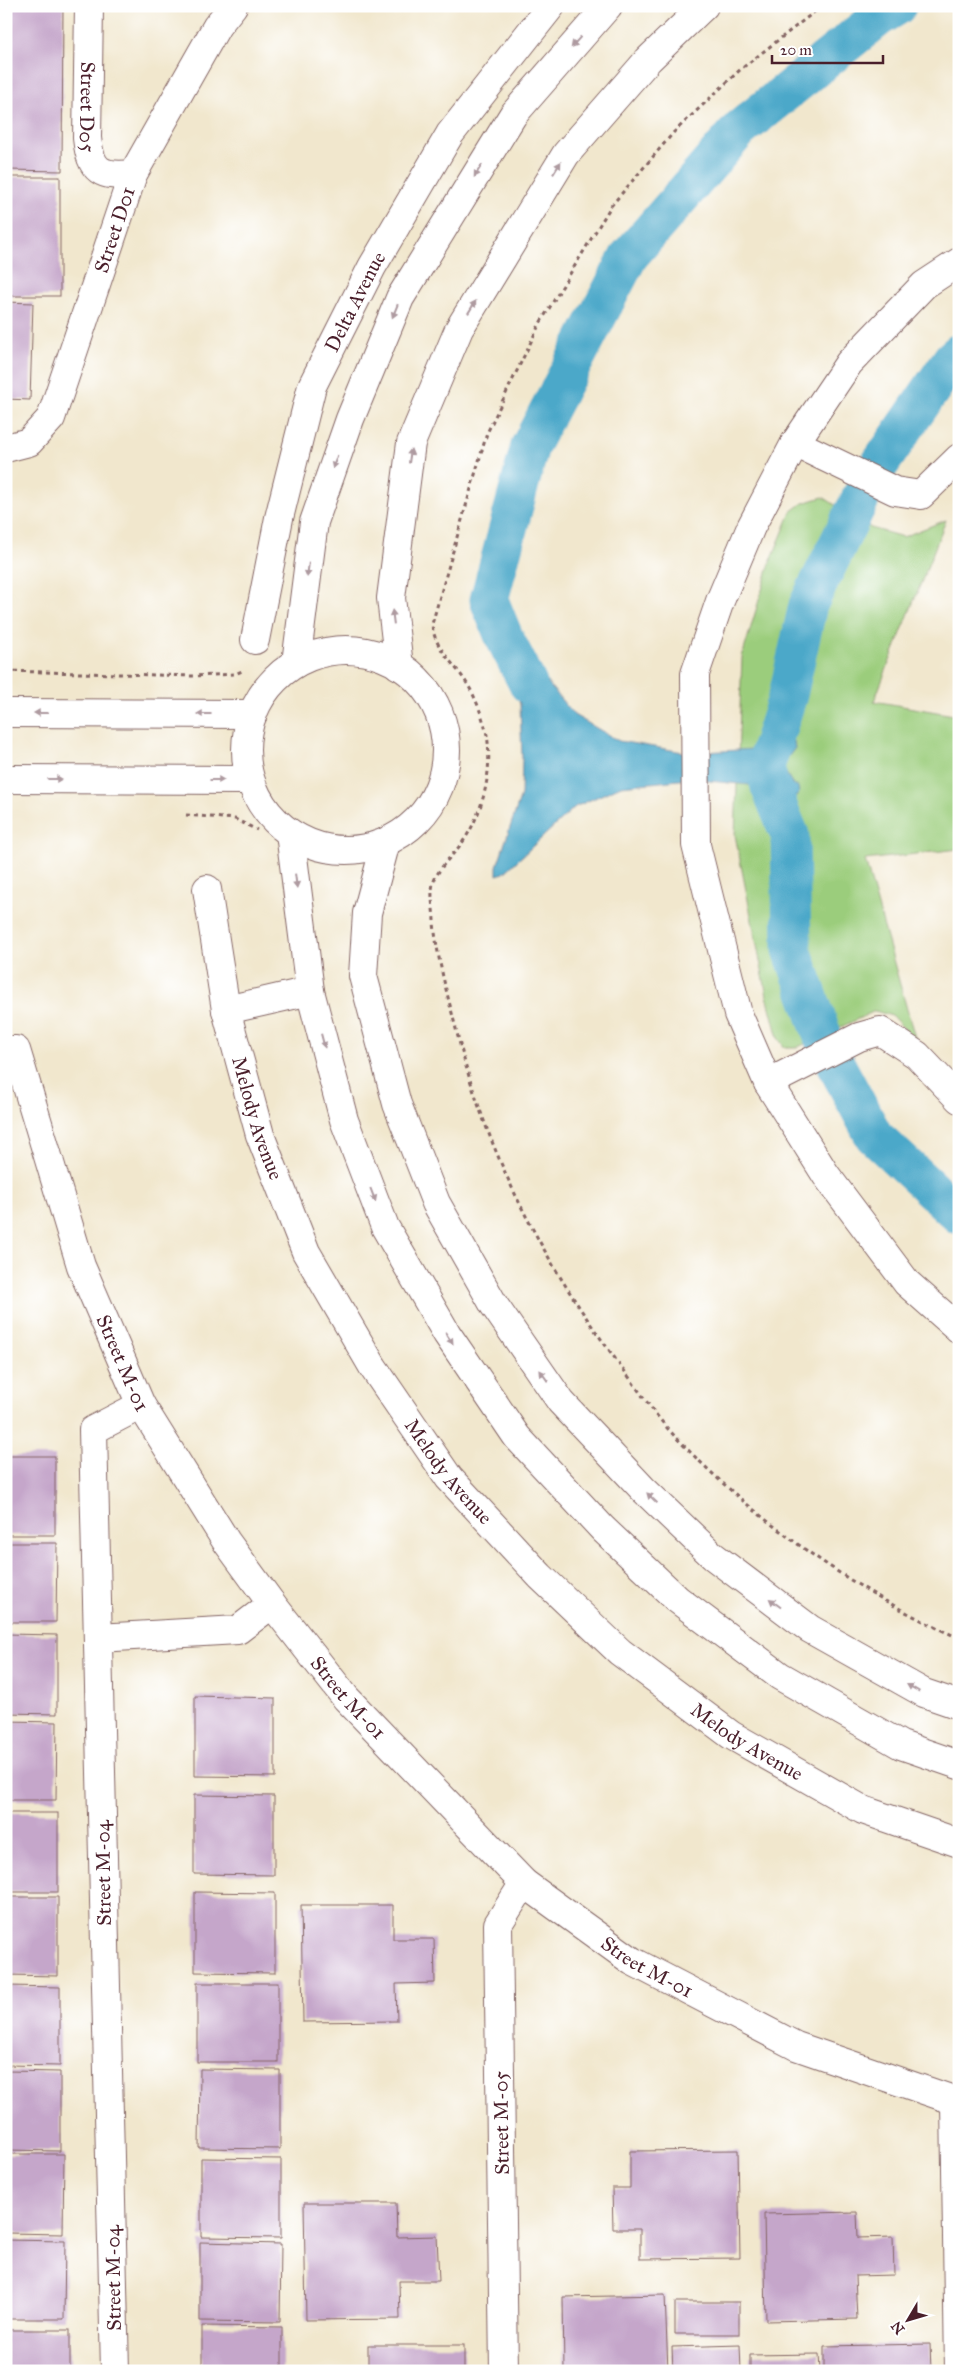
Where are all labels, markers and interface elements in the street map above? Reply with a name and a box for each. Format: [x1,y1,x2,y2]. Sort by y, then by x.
scale bar [772,32,884,64]
one-way arrow [570,36,581,49]
text: 20 m [780,41,812,59]
street label: Street D05 [75,61,101,155]
one-way arrow [553,162,562,175]
one-way arrow [473,165,482,178]
street label: Street D01 [89,183,140,276]
street label: Delta Avenue [319,247,390,356]
one-way arrow [468,300,477,313]
one-way arrow [390,304,398,318]
one-way arrow [406,448,414,464]
one-way arrow [331,455,339,470]
one-way arrow [304,563,312,579]
one-way arrow [389,609,397,625]
one-way arrow [33,709,49,717]
one-way arrow [196,710,212,718]
one-way arrow [47,775,63,783]
one-way arrow [210,776,226,784]
one-way arrow [292,873,300,889]
one-way arrow [319,1033,327,1048]
street label: Melody Avenue [227,1054,288,1183]
one-way arrow [369,1188,377,1203]
street label: Street M-01 [91,1311,154,1416]
one-way arrow [445,1331,454,1345]
one-way arrow [539,1370,549,1383]
street label: Melody Avenue [400,1414,498,1529]
one-way arrow [646,1492,658,1504]
one-way arrow [768,1598,782,1608]
street label: Street M-01 [306,1651,391,1744]
one-way arrow [907,1683,920,1692]
street label: Melody Avenue [686,1697,807,1785]
street label: Street M-04 [90,1819,116,1926]
street label: Street M-01 [597,1931,697,2003]
street label: Street M-05 [488,2071,514,2175]
street label: Street M-04 [100,2224,126,2331]
north arrow [882,2294,932,2344]
text: N [888,2318,909,2338]

